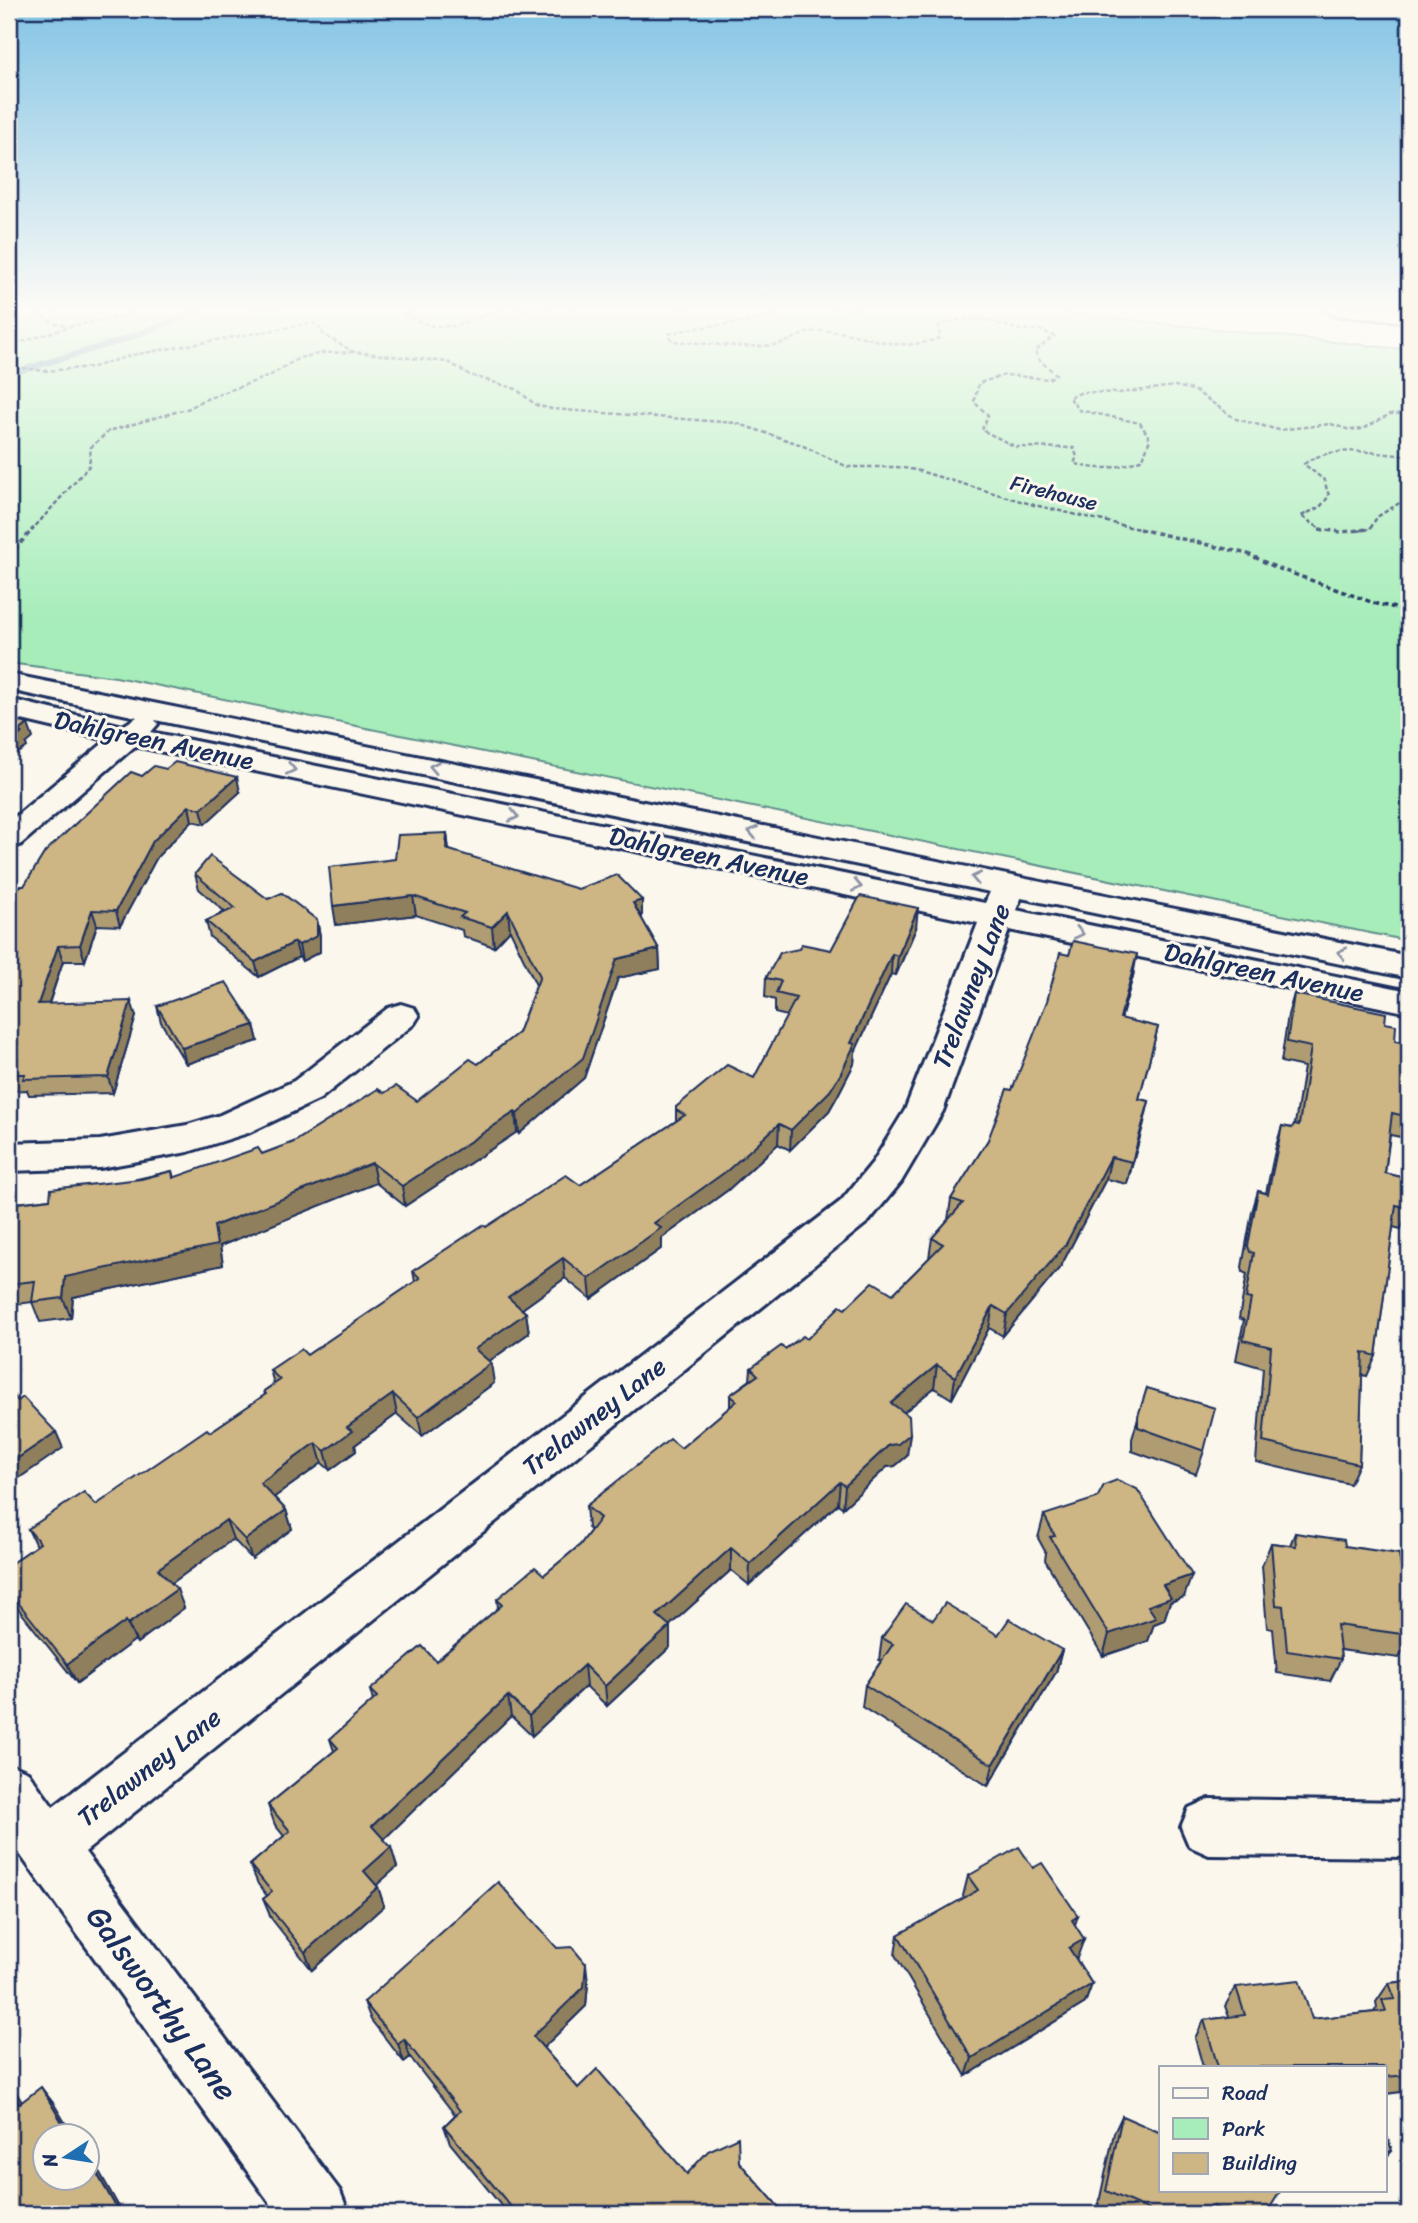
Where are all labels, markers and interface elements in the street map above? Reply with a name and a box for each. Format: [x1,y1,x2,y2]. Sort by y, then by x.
street label: Firehouse [1006,464,1102,522]
street label: Dahlgreen Avenue [50,696,259,784]
one-way arrow [285,761,297,776]
one-way arrow [428,761,440,776]
one-way arrow [508,807,520,822]
street label: Dahlgreen Avenue [605,812,814,900]
one-way arrow [747,826,759,841]
one-way arrow [970,871,982,886]
one-way arrow [851,878,863,893]
street label: Trelawney Lane [918,897,1024,1075]
one-way arrow [1073,925,1085,939]
street label: Dahlgreen Avenue [1160,928,1369,1016]
one-way arrow [1336,946,1348,961]
street label: Trelawney Lane [511,1344,677,1488]
street label: Trelawney Lane [66,1695,232,1839]
street label: Galsworthy Lane [70,1893,253,2114]
legend [1159,2066,1386,2192]
text: Road [1222,2074,1269,2112]
text: Park [1222,2110,1265,2148]
north arrow [32,2122,102,2192]
text: Building [1222,2144,1298,2182]
text: N [32,2150,68,2171]

